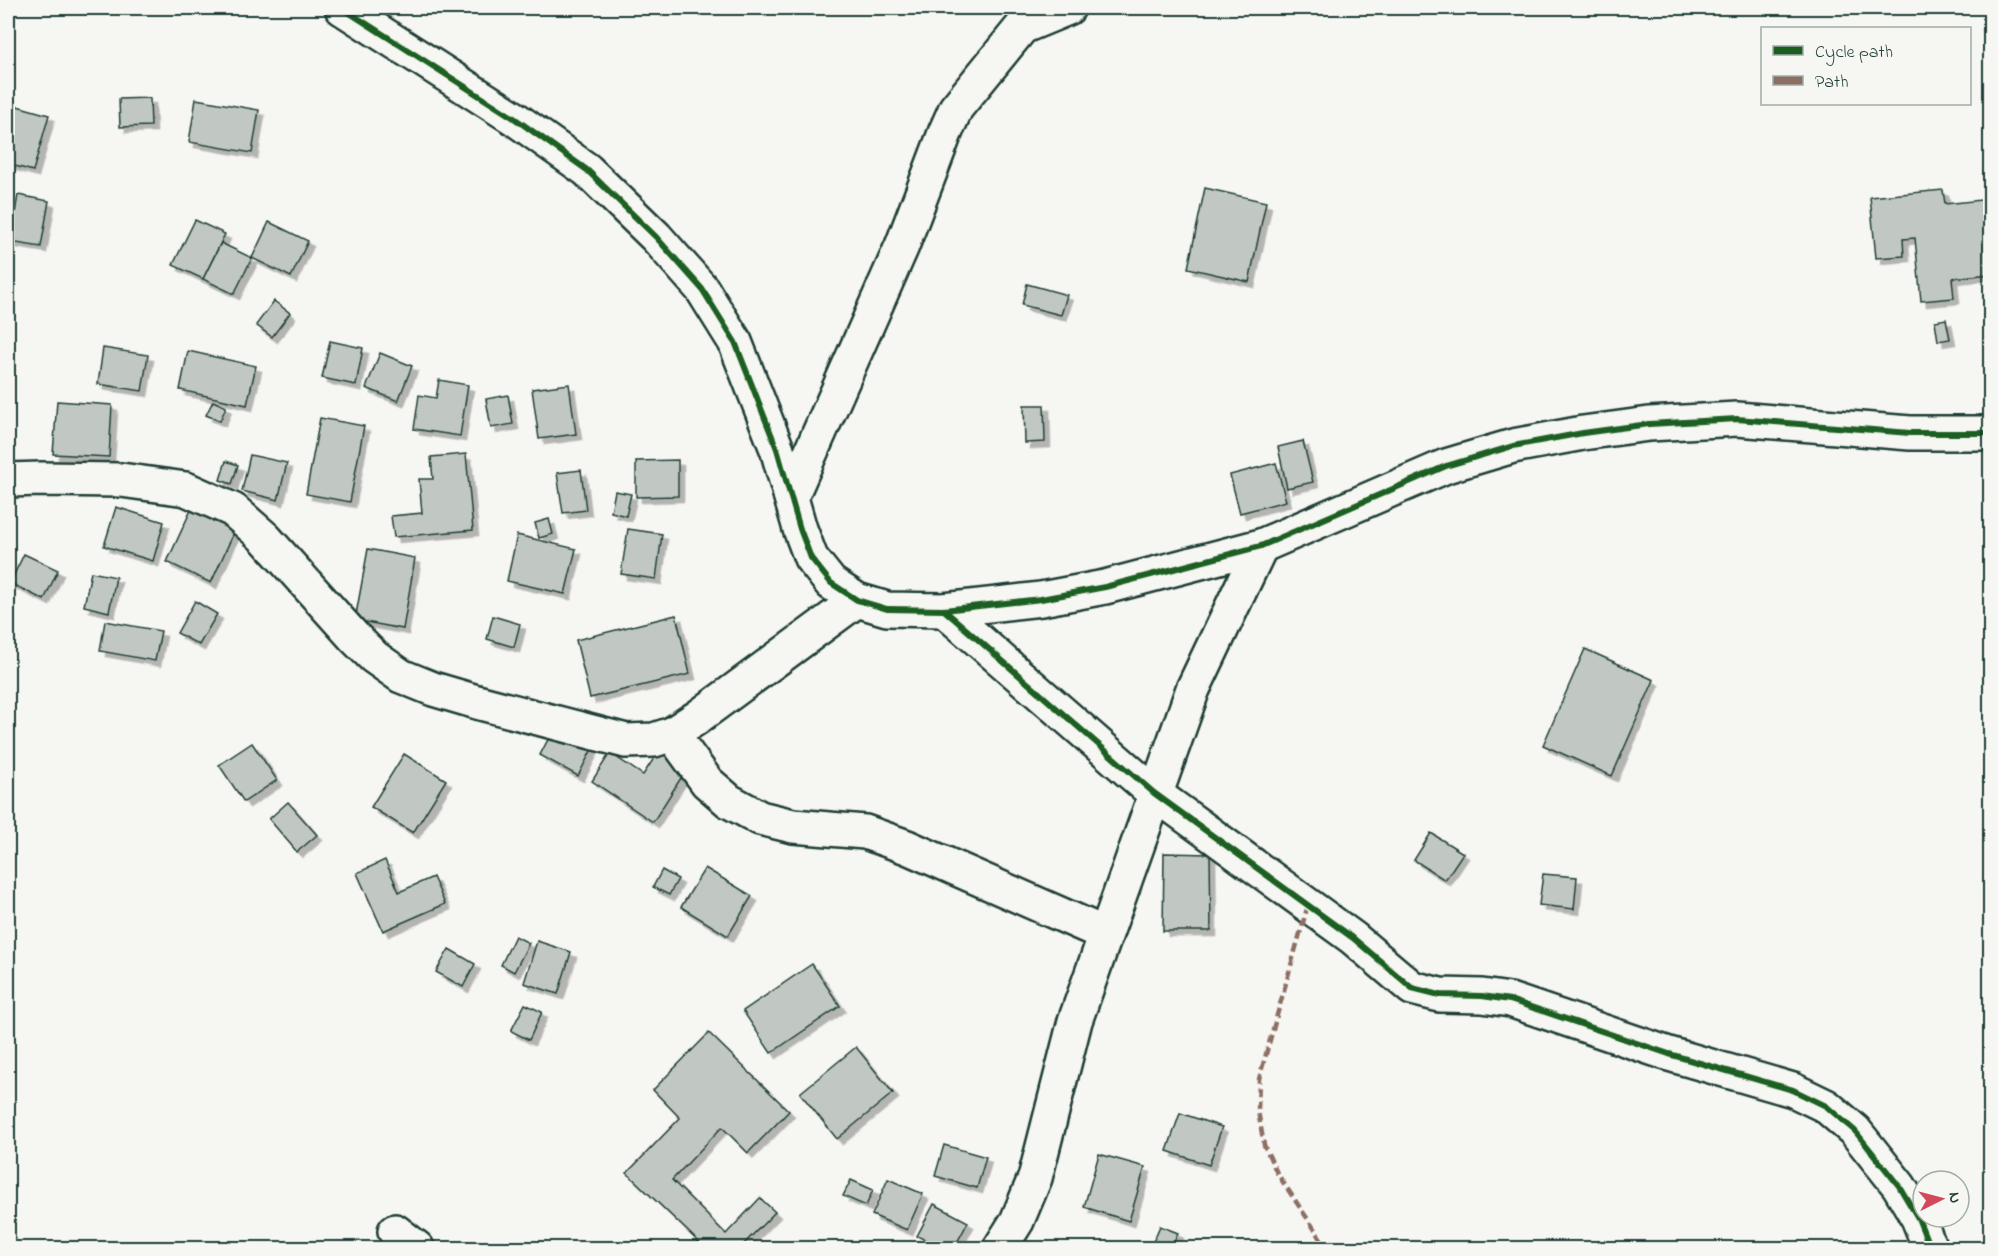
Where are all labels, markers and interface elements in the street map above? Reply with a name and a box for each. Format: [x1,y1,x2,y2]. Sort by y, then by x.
legend [1761,27,1971,105]
text: Cycle path [1815,40,1893,66]
text: Path [1815,70,1849,96]
north arrow [1911,1169,1971,1229]
text: N [1941,1191,1966,1204]

